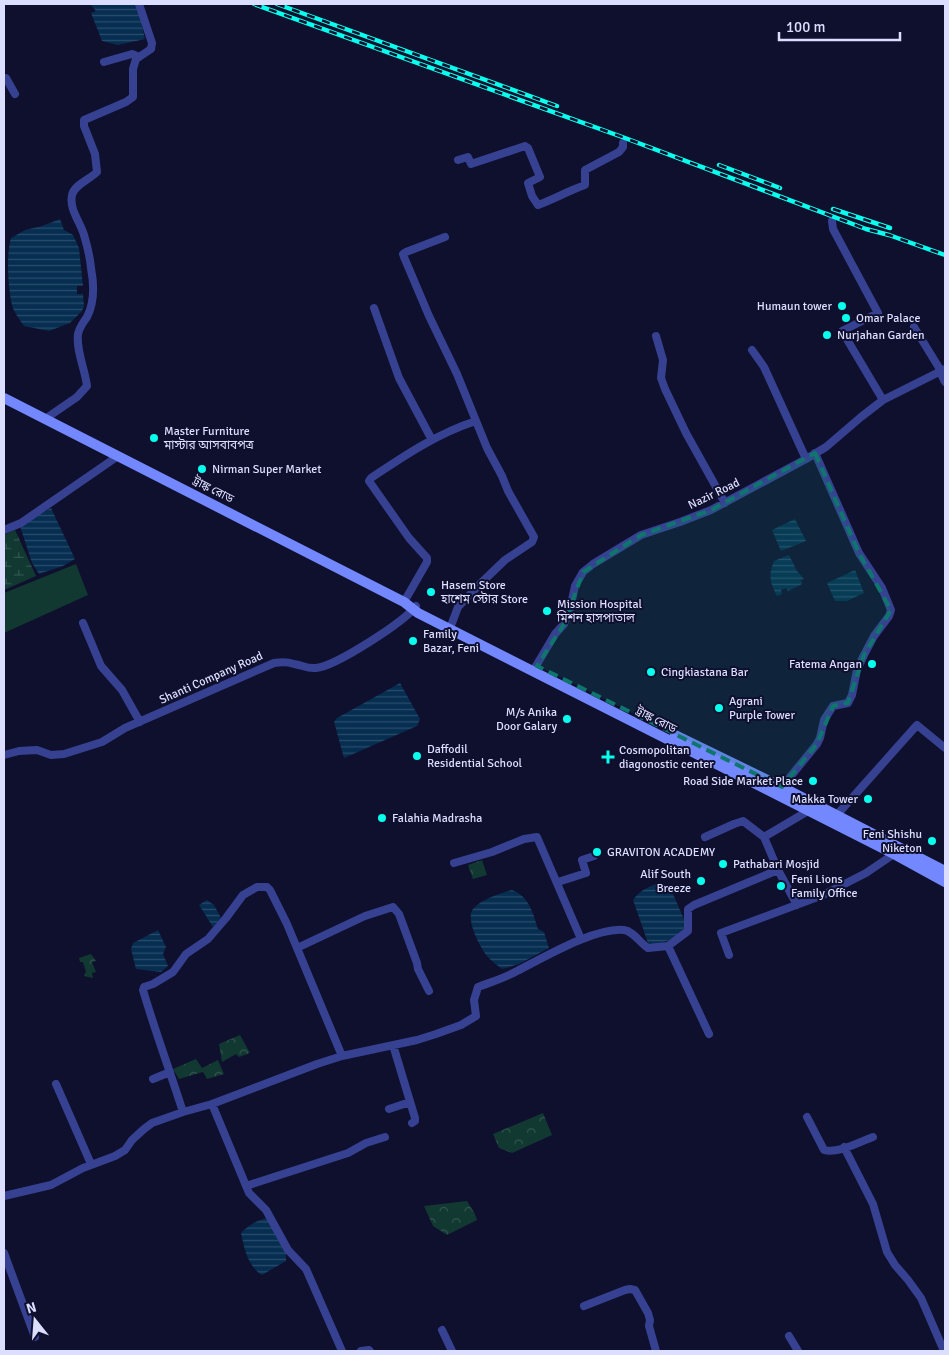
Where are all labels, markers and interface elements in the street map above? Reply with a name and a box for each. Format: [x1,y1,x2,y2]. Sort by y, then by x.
scale bar [779,10,900,42]
text: 100 m [786,18,826,36]
place label: Humaun tower [757,299,833,314]
marker: Humaun tower [836,300,848,312]
place label: Omar Palace [856,311,920,326]
marker: Omar Palace [840,312,852,324]
place label: Nurjahan Garden [837,328,925,343]
marker: Nurjahan Garden [821,329,833,341]
place label: Master Furniture মাস্টার আসবাবপত্র [163,424,255,453]
marker: Master Furniture মাস্টার আসবাবপত্র [148,432,160,444]
place label: Nirman Super Market [212,462,322,477]
marker: Nirman Super Market [196,463,208,475]
street label: ট্রাঙ্ক রোড [189,472,237,507]
street label: Nazir Road [686,475,742,513]
place label: Hasem Store হাশেম স্টোর Store [440,578,528,607]
marker: Hasem Store হাশেম স্টোর Store [425,586,437,598]
place label: Mission Hospital মিশন হাসপাতাল [556,597,643,626]
marker: Mission Hospital মিশন হাসপাতাল [541,605,553,617]
place label: Family Bazar, Feni [423,627,479,656]
marker: Family Bazar, Feni [407,635,419,647]
street label: Shanti Company Road [157,648,265,708]
place label: Fatema Angan [789,657,862,672]
marker: Fatema Angan [866,658,878,670]
place label: Cingkiastana Bar [661,665,749,680]
marker: Cingkiastana Bar [645,666,657,678]
place label: Agrani Purple Tower [729,694,796,723]
street label: ট্রাঙ্ক রোড [632,702,680,737]
marker: Agrani Purple Tower [713,702,725,714]
place label: M/s Anika Door Galary [496,705,557,734]
marker: M/s Anika Door Galary [561,713,573,725]
place label: Daffodil Residential School [427,742,523,771]
place label: Cosmopolitan diagonostic center [619,743,714,772]
marker: Daffodil Residential School [411,750,423,762]
marker: Cosmopolitan diagonostic center [601,750,615,764]
place label: Road Side Market Place [683,774,803,789]
marker: Road Side Market Place [807,775,819,787]
place label: Makka Tower [792,792,859,807]
marker: Makka Tower [862,793,874,805]
place label: Falahia Madrasha [392,811,482,826]
marker: Falahia Madrasha [376,812,388,824]
place label: Feni Shishu Niketon [863,827,922,856]
marker: Feni Shishu Niketon [926,835,938,847]
place label: GRAVITON ACADEMY [607,845,715,860]
marker: GRAVITON ACADEMY [591,846,603,858]
place label: Pathabari Mosjid [733,857,819,872]
marker: Pathabari Mosjid [717,858,729,870]
place label: Alif South Breeze [640,867,691,896]
place label: Feni Lions Family Office [791,872,858,901]
marker: Alif South Breeze [695,875,707,887]
marker: Feni Lions Family Office [775,880,787,892]
north arrow [10,1295,60,1345]
text: N [24,1298,38,1318]

